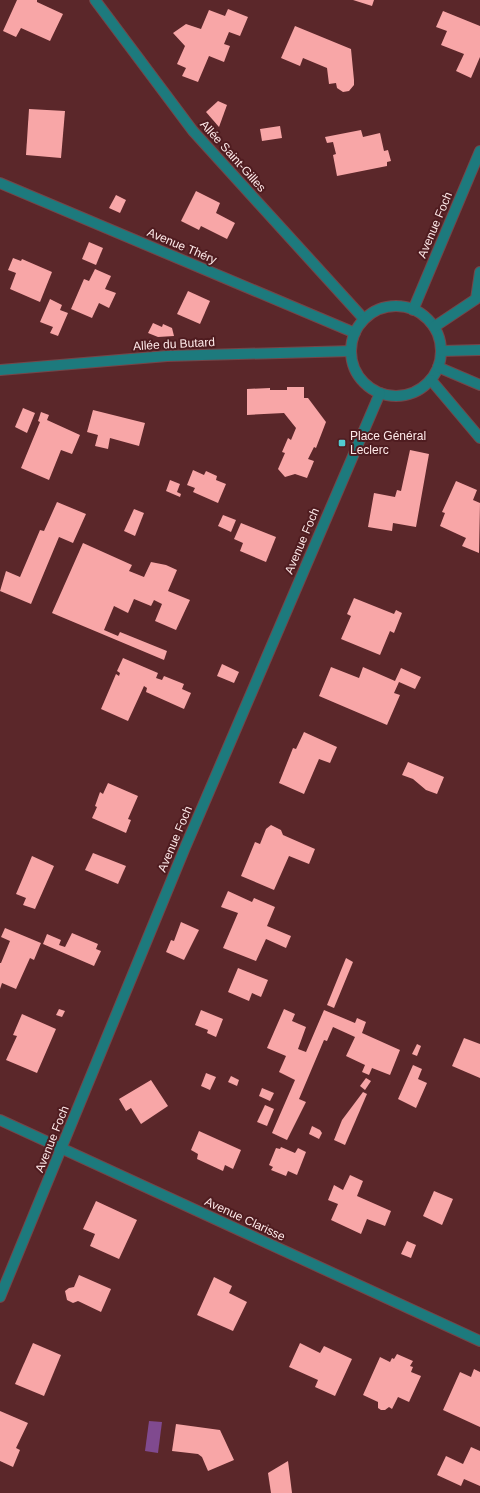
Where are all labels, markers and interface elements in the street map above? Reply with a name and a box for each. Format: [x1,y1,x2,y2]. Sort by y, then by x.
street label: Allée Saint-Gilles [197,117,269,195]
street label: Avenue Foch [415,190,455,260]
street label: Avenue Théry [145,225,219,267]
street label: Allée du Butard [133,335,215,353]
place label: Place Général Leclerc [350,429,426,457]
marker: Place Général Leclerc [337,438,347,448]
street label: Avenue Foch [282,506,322,576]
street label: Avenue Foch [155,804,195,874]
street label: Avenue Foch [32,1104,72,1174]
street label: Avenue Clarisse [203,1194,288,1244]

